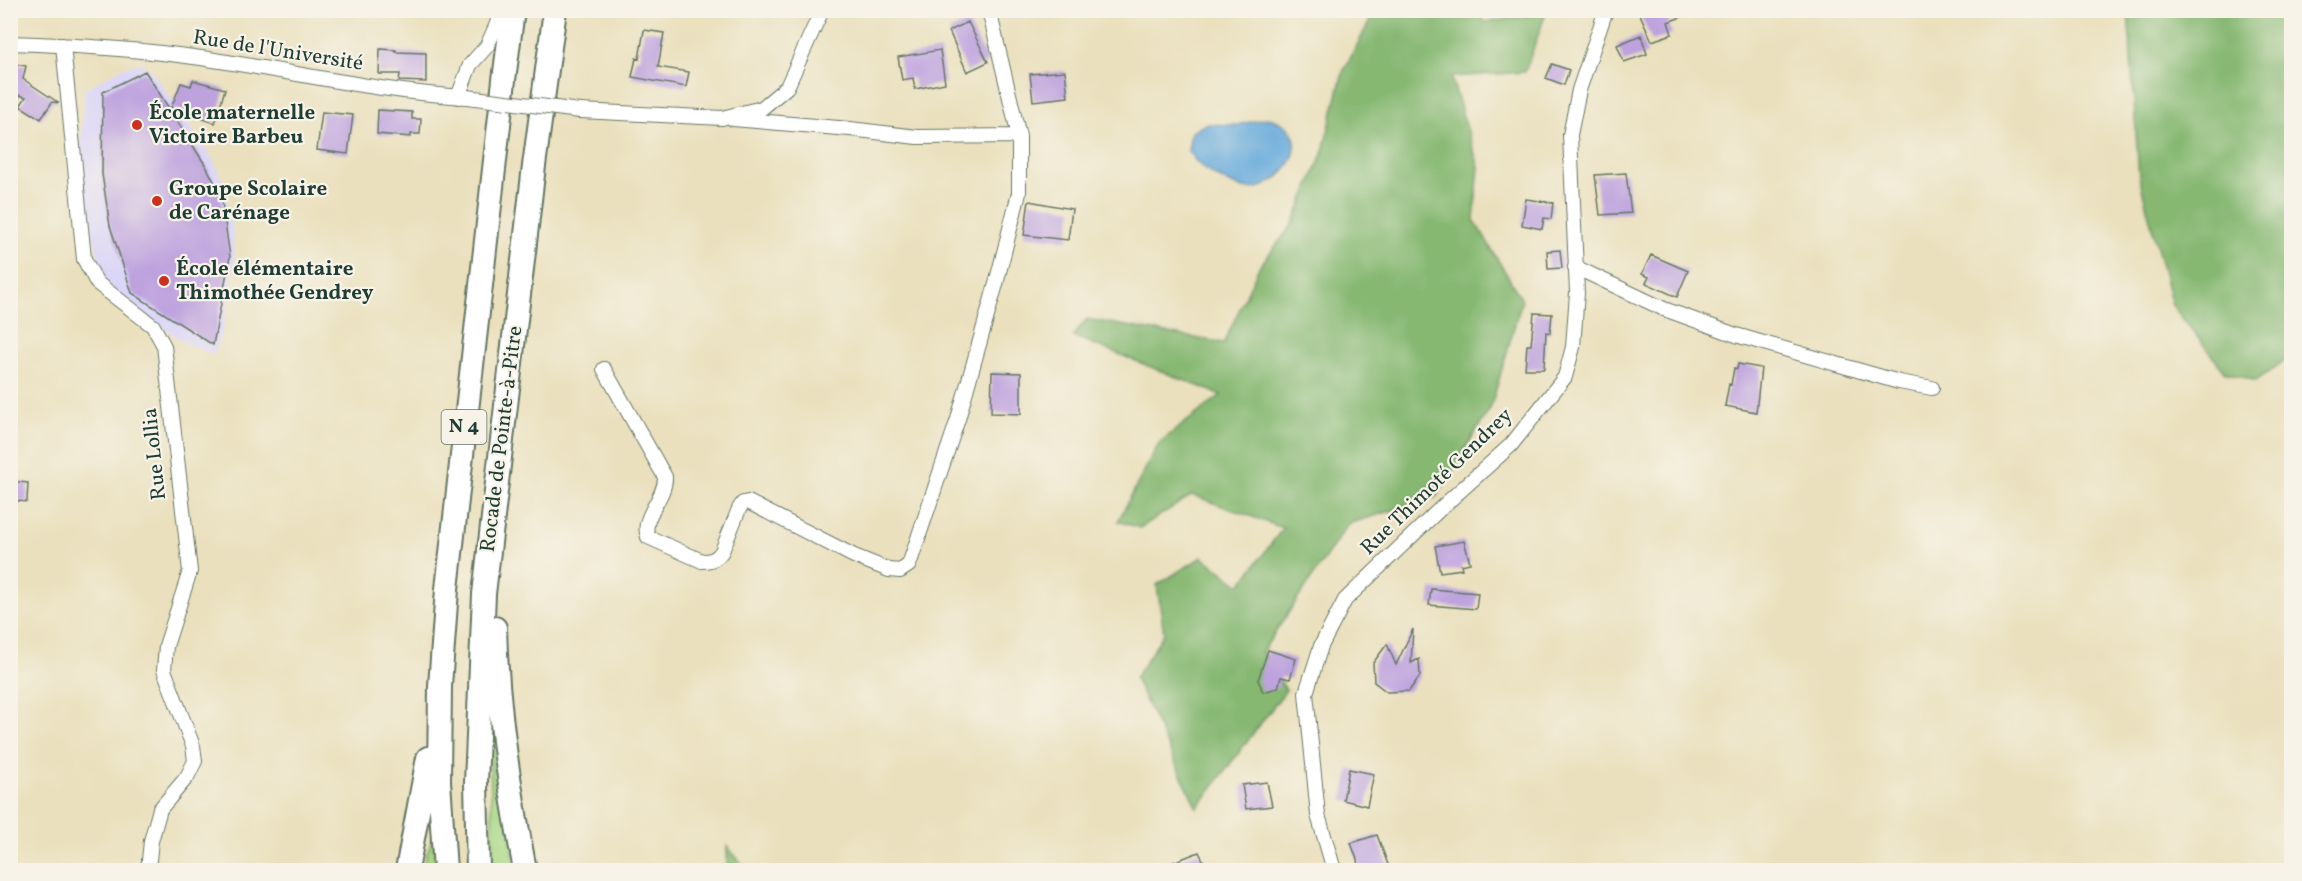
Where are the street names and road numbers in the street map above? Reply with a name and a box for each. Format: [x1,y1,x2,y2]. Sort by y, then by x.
street label: Rue de l'Université [191,23,365,79]
street label: Rocade de Pointe-à-Pitre [474,324,530,554]
street label: Rue Thimoté Gendrey [1355,401,1520,562]
street label: Rue Lollia [136,407,174,501]
road number: N 4 [442,410,486,444]

